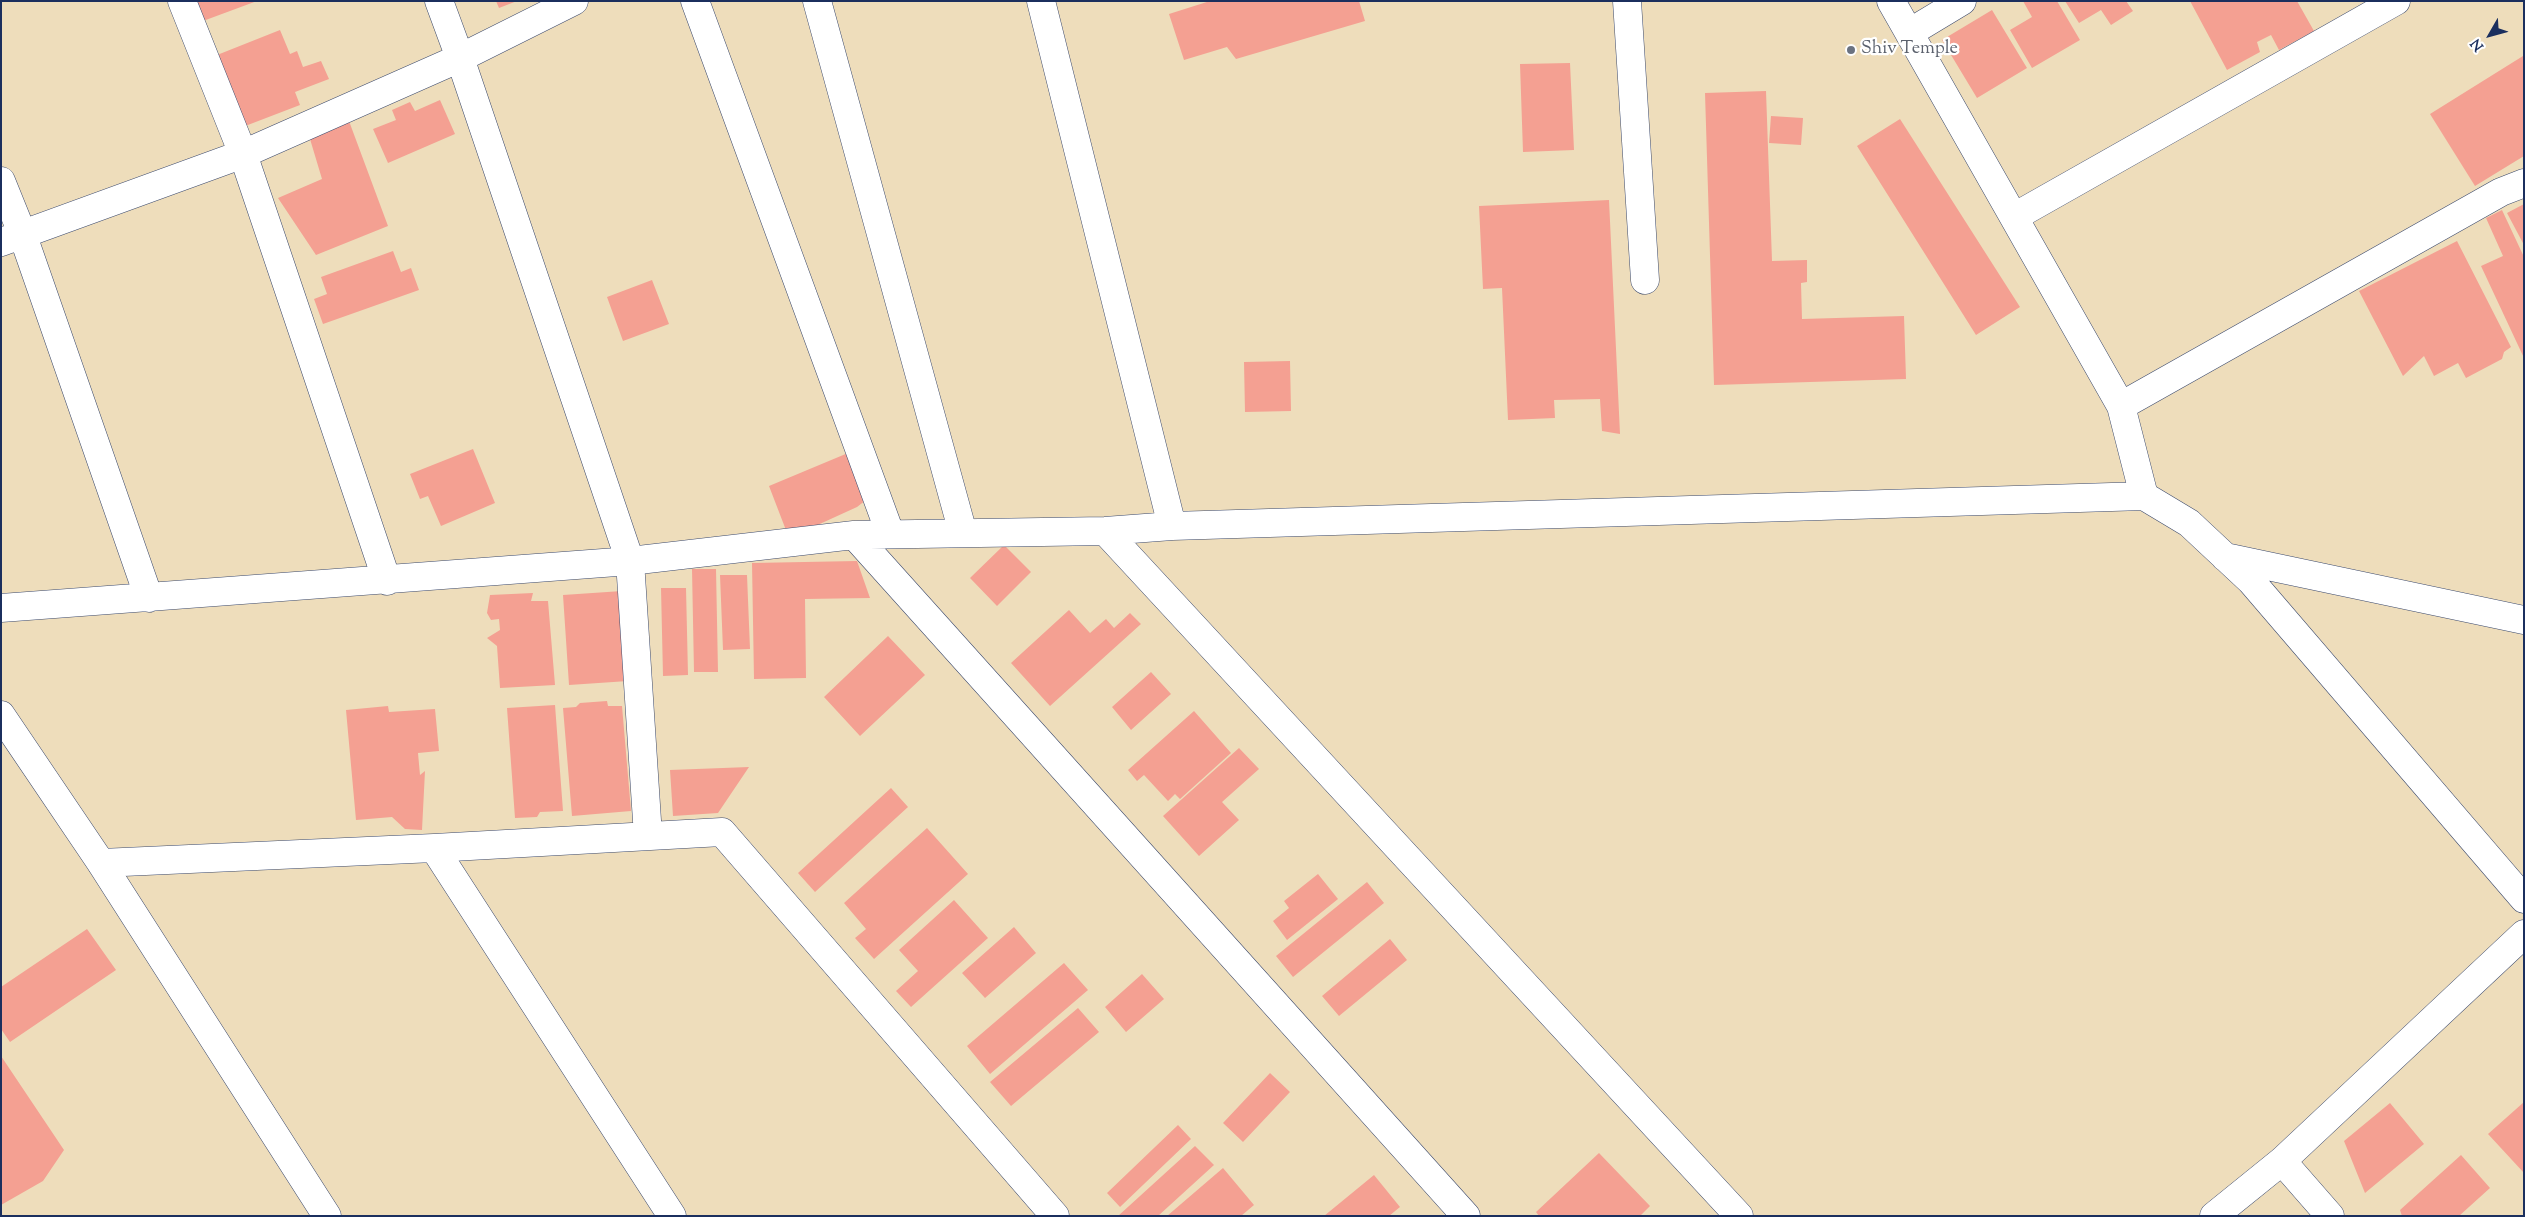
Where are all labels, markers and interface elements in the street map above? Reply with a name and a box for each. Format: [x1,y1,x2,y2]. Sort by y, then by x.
north arrow [2465,10,2515,60]
text: N [2467,34,2490,55]
place label: Shiv Temple [1861,39,1958,61]
marker: Shiv Temple [1845,44,1857,56]

